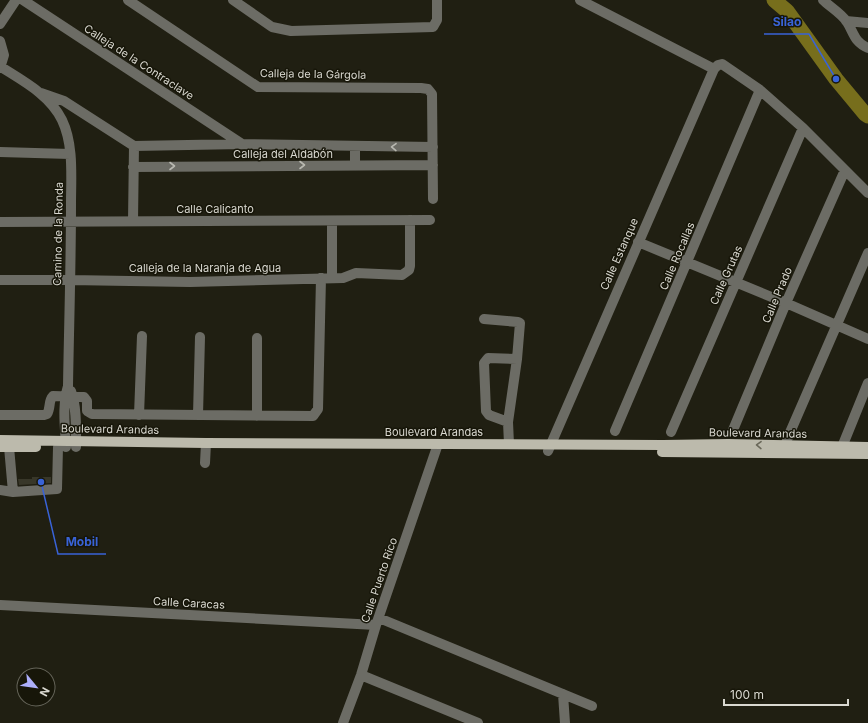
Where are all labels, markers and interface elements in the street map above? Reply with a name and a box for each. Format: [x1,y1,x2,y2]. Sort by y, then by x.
callout: Silao [764,10,809,34]
text: Silao [773,14,801,29]
street label: Calleja de la Contraclave [81,21,197,103]
street label: Calleja de la Gárgola [260,66,366,82]
one-way arrow [391,142,397,151]
street label: Calleja del Aldabón [233,147,333,161]
one-way arrow [299,161,305,170]
one-way arrow [169,162,175,171]
street label: Camino de la Ronda [50,182,66,286]
street label: Calle Calicanto [176,202,254,216]
street label: Calle Estanque [597,216,641,292]
street label: Calle Rocallas [656,220,698,292]
street label: Calle Grutas [707,243,745,307]
street label: Calleja de la Naranja de Agua [129,261,281,275]
street label: Calle Prado [759,264,795,325]
street label: Boulevard Arandas [61,421,159,437]
street label: Boulevard Arandas [385,425,483,439]
street label: Boulevard Arandas [709,425,807,441]
one-way arrow [756,441,762,449]
callout: Mobil [58,530,106,554]
text: Mobil [66,534,98,549]
street label: Calle Puerto Rico [358,535,400,624]
street label: Calle Caracas [153,594,225,612]
north arrow [16,667,56,707]
scale bar [724,681,848,707]
text: N [37,685,53,699]
text: 100 m [730,687,764,702]

